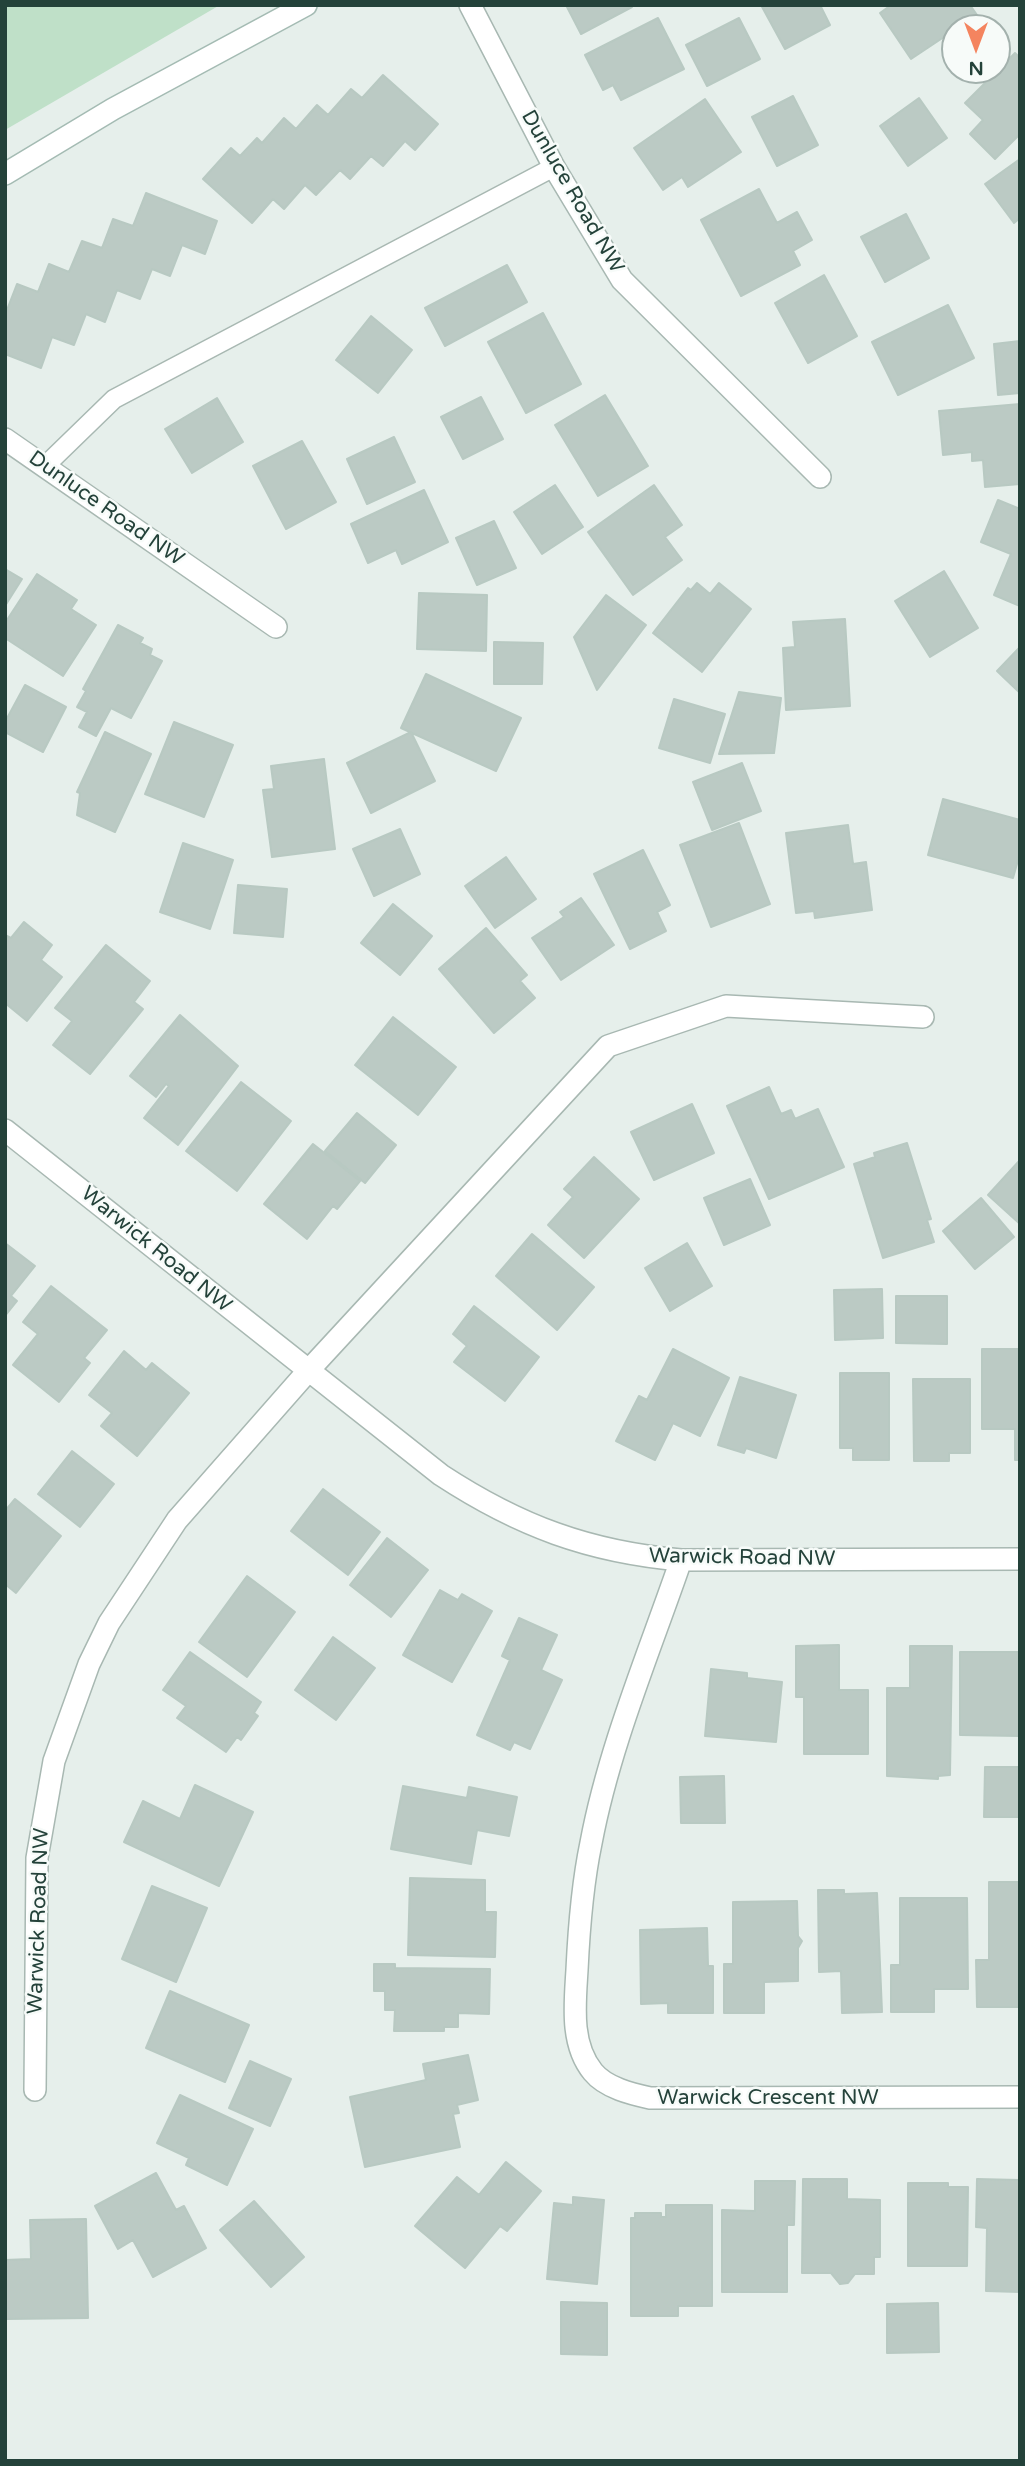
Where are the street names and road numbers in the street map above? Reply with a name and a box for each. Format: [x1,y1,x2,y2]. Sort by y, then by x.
street label: Dunluce Road NW [515,106,629,278]
street label: Dunluce Road NW [23,446,189,572]
street label: Warwick Road NW [76,1182,236,1318]
street label: Warwick Road NW [649,1544,835,1572]
street label: Warwick Road NW [23,1827,55,2015]
street label: Warwick Crescent NW [657,2085,879,2111]

